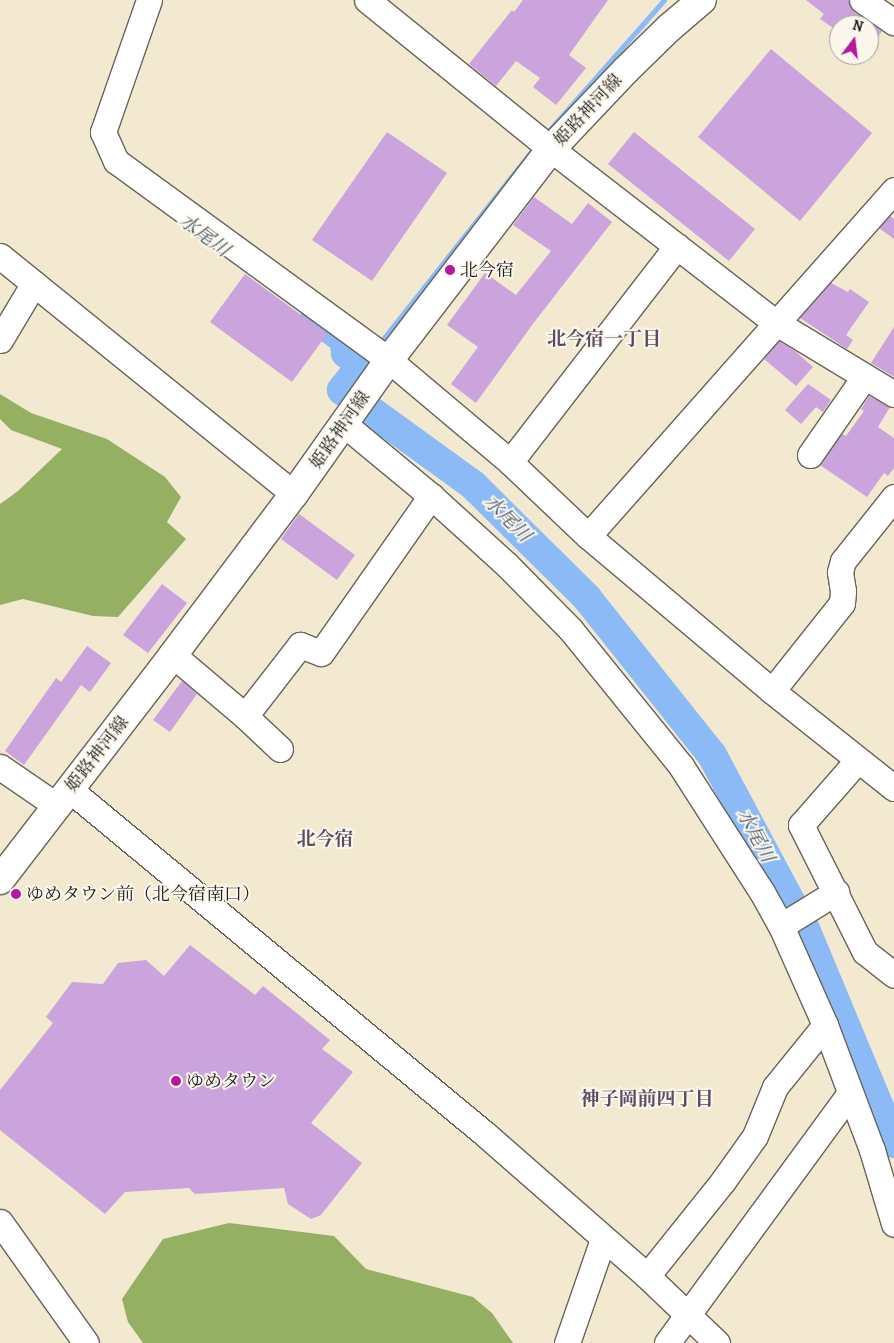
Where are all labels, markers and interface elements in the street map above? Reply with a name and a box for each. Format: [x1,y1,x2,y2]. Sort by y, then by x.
north arrow [829,15,879,65]
text: N [850,15,865,36]
street label: 姫路神河線 [549,70,627,150]
water label: 水尾川 [174,210,234,262]
place label: 北今宿 [460,259,514,281]
marker: 北今宿 [444,264,456,276]
district label: 北今宿一丁目 [547,329,661,351]
street label: 姫路神河線 [305,387,375,473]
water label: 水尾川 [479,491,535,547]
street label: 姫路神河線 [61,712,133,796]
water label: 水尾川 [732,805,778,867]
district label: 北今宿 [297,829,353,851]
place label: ゆめタウン前（北今宿南口） [26,883,260,905]
marker: ゆめタウン前（北今宿南口） [10,888,22,900]
place label: ゆめタウン [186,1070,276,1092]
marker: ゆめタウン [170,1075,182,1087]
district label: 神子岡前四丁目 [581,1089,713,1111]

